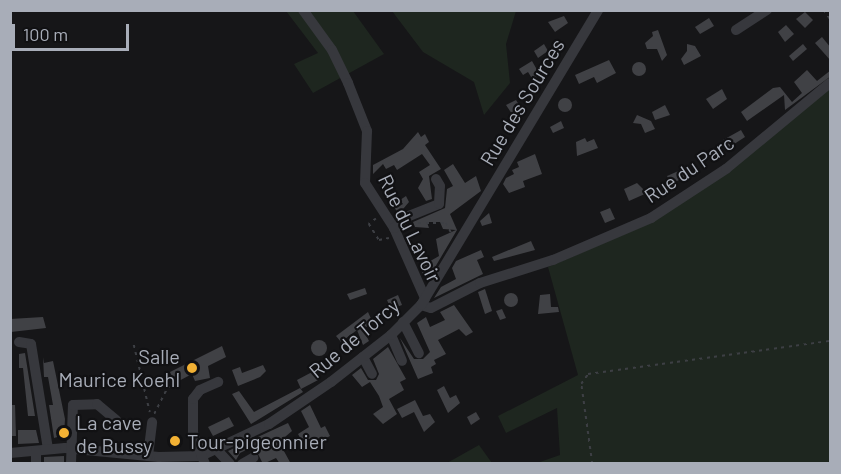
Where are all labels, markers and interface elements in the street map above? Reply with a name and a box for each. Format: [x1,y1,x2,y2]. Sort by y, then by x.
scale bar [15,12,132,50]
text: 100 m [23,23,68,45]
street label: Rue des Sources [475,34,569,170]
street label: Rue du Parc [640,130,738,208]
street label: Rue du Lavoir [374,170,446,286]
street label: Rue de Torcy [304,293,404,383]
place label: Salle Maurice Koehl [59,344,180,391]
marker: Salle Maurice Koehl [185,361,199,375]
place label: La cave de Bussy [76,410,152,457]
marker: La cave de Bussy [57,426,71,440]
place label: Tour-pigeonnier [187,429,327,453]
marker: Tour-pigeonnier [168,434,182,448]

